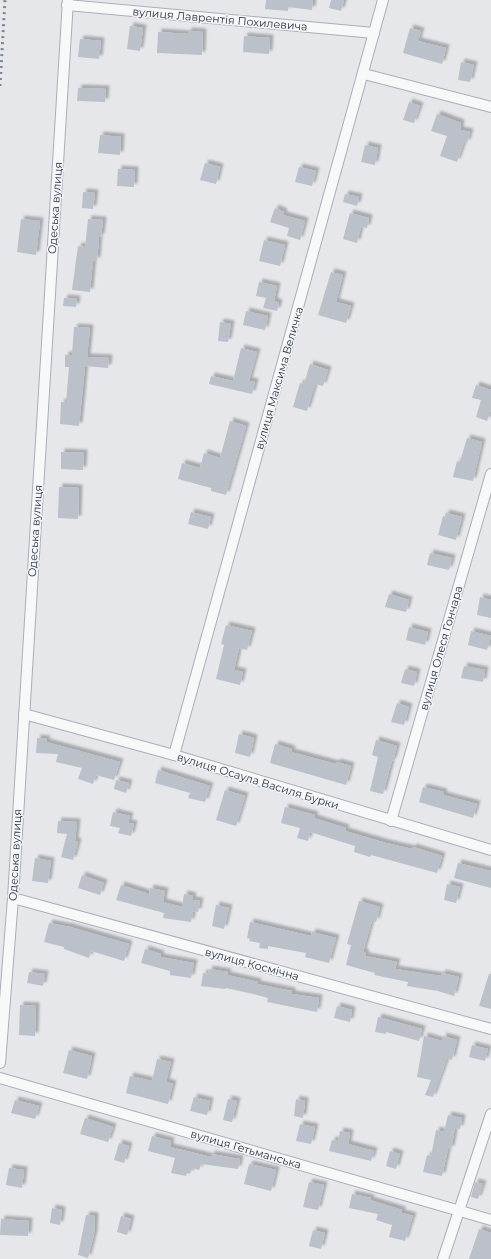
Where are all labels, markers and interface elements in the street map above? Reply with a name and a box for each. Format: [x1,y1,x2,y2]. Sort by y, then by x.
street label: вулиця Лаврентія Похилевича [132,4,308,34]
street label: Одеська вулиця [45,161,65,255]
street label: вулиця Максима Величка [252,305,306,451]
street label: Одеська вулиця [25,484,45,578]
street label: вулиця Олеся Гончара [416,584,466,712]
street label: вулиця Осаула Василя Бурки [175,750,341,812]
street label: Одеська вулиця [6,809,24,901]
street label: вулиця Космічна [203,945,301,983]
street label: вулиця Гетьманська [189,1126,303,1172]

